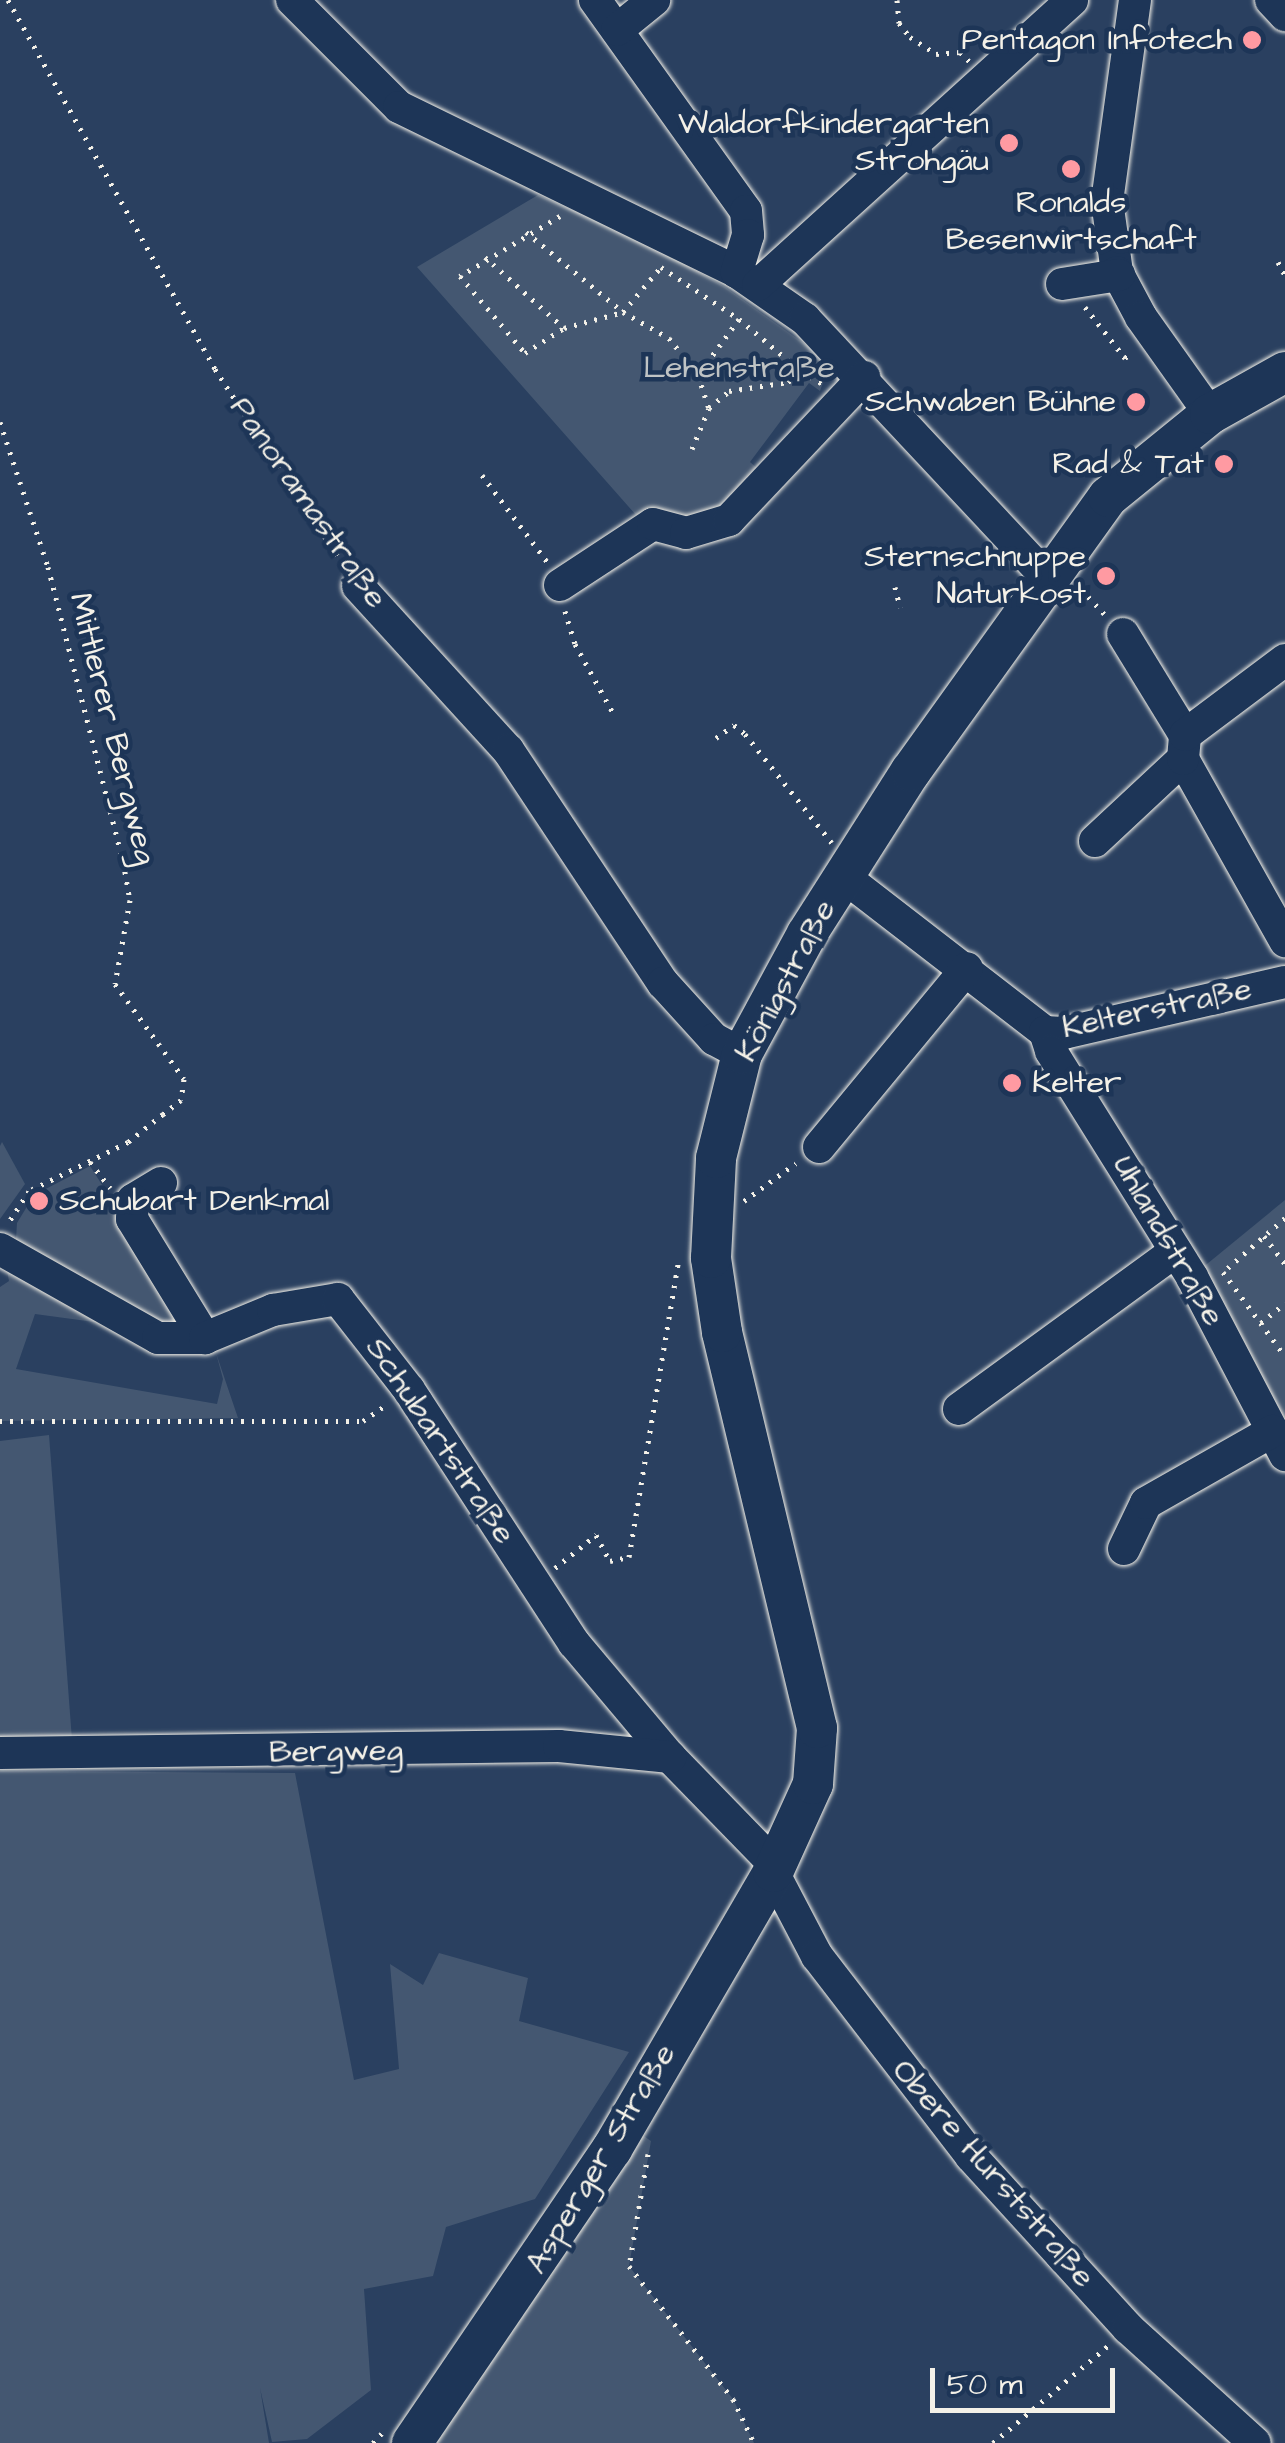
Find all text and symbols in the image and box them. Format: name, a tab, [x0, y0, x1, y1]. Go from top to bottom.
place label: Pentagon Infotech	[962, 21, 1232, 59]
marker: Pentagon Infotech	[1241, 29, 1263, 51]
place label: Waldorfkindergarten Strohgäu	[678, 106, 989, 181]
marker: Waldorfkindergarten Strohgäu	[998, 132, 1020, 154]
marker: Ronalds Besenwirtschaft	[1060, 158, 1082, 180]
place label: Ronalds Besenwirtschaft	[945, 185, 1197, 260]
park label: Lehenstraße	[643, 349, 835, 387]
place label: Schwaben Bühne	[865, 383, 1116, 421]
street label: Panoramastraße	[221, 390, 395, 616]
marker: Schwaben Bühne	[1125, 391, 1147, 413]
place label: Rad & Tat	[1052, 445, 1204, 483]
marker: Rad & Tat	[1213, 453, 1235, 475]
place label: Sternschnuppe Naturkost	[864, 539, 1086, 614]
marker: Sternschnuppe Naturkost	[1095, 565, 1117, 587]
street label: Mittlerer Bergweg	[60, 589, 164, 869]
street label: Königstraße	[727, 894, 845, 1068]
street label: Kelterstraße	[1059, 970, 1255, 1048]
place label: Kelter	[1032, 1064, 1122, 1102]
marker: Kelter	[1001, 1072, 1023, 1094]
street label: Uhlandstraße	[1104, 1149, 1232, 1333]
place label: Schubart Denkmal	[59, 1182, 330, 1220]
marker: Schubart Denkmal	[28, 1190, 50, 1212]
street label: Schubartstraße	[357, 1330, 523, 1552]
street label: Bergweg	[269, 1732, 403, 1772]
street label: Asperger Straße	[517, 2037, 685, 2281]
street label: Obere Hurststraße	[883, 2052, 1103, 2296]
scale bar	[935, 2348, 1120, 2410]
text: 50 m	[947, 2364, 1023, 2406]

